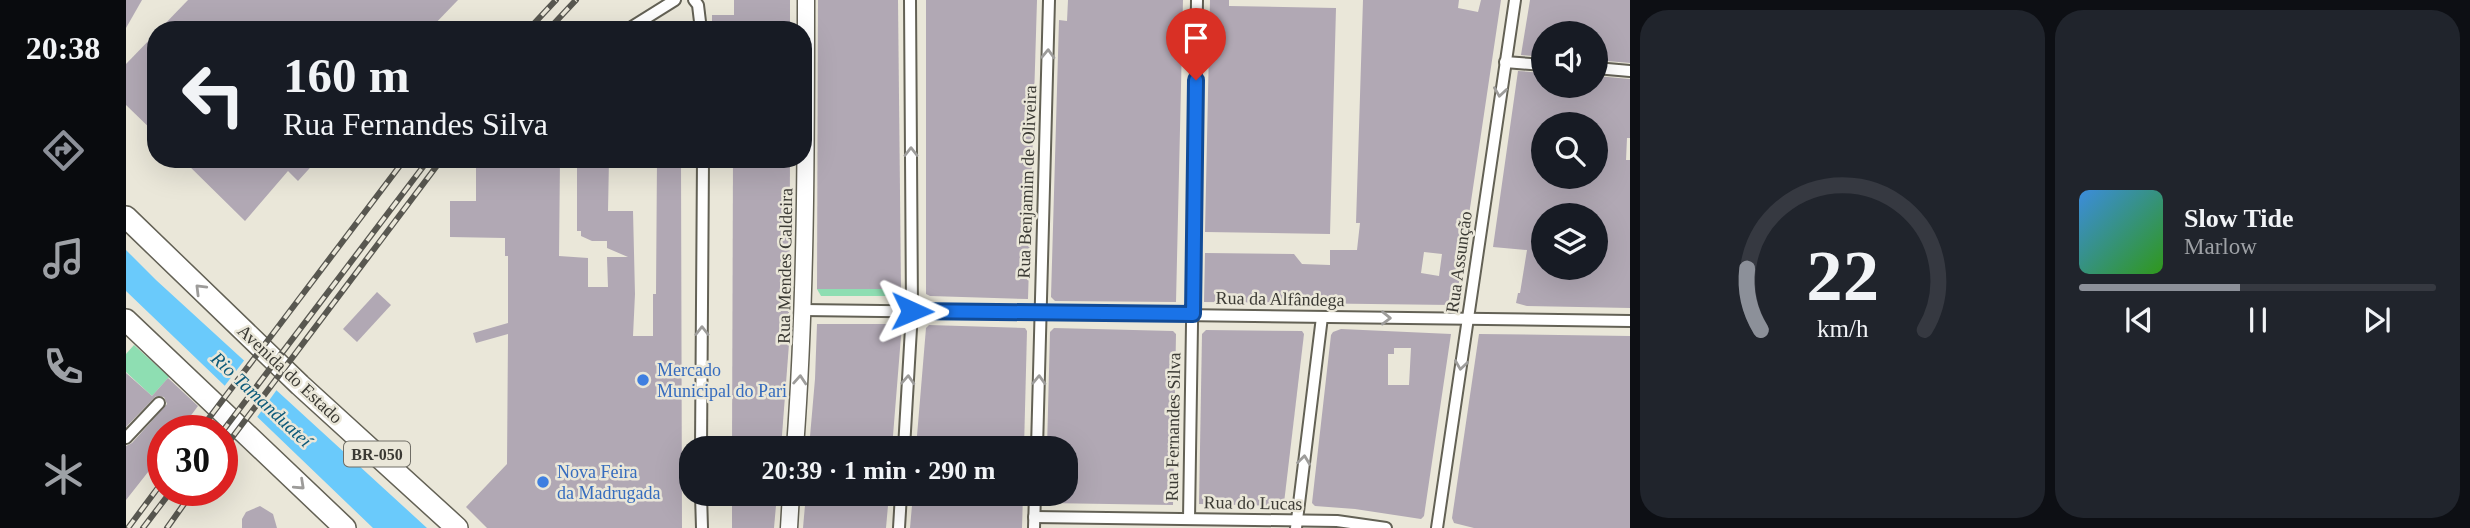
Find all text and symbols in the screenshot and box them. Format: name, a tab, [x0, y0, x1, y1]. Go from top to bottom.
pin	[1166, 8, 1226, 80]
icon: arrive	[1177, 19, 1215, 57]
map controls	[1531, 21, 1608, 280]
button: sound	[1531, 21, 1608, 98]
text: 20:38	[26, 30, 100, 66]
text: 160 m	[283, 48, 410, 103]
icon: left	[168, 49, 259, 140]
one-way arrow	[1040, 49, 1056, 59]
street label: Rua Benjamim de Oliveira	[1014, 85, 1040, 279]
one-way arrow	[1493, 86, 1508, 98]
text: Rua Fernandes Silva	[283, 106, 548, 142]
button: search	[1531, 112, 1608, 189]
icon: directions	[39, 126, 88, 175]
one-way arrow	[903, 147, 919, 157]
street label: Rua Mendes Caldeira	[774, 188, 796, 344]
button: layers	[1531, 203, 1608, 280]
text: Slow Tide	[2184, 204, 2294, 233]
street label: Rua Assunção	[1442, 210, 1476, 314]
icon: music	[39, 234, 88, 283]
text: Marlow	[2184, 234, 2257, 259]
text: 22	[1806, 235, 1879, 316]
position arrow	[875, 274, 949, 348]
one-way arrow	[195, 284, 208, 297]
street label: Rua da Alfândega	[1215, 288, 1345, 310]
icon: previous	[2120, 301, 2158, 339]
icon: pause	[2239, 301, 2277, 339]
icon: next	[2358, 301, 2396, 339]
one-way arrow	[1381, 310, 1391, 326]
text: km/h	[1817, 315, 1869, 342]
street label: Avenida do Estado	[234, 320, 346, 428]
one-way arrow	[694, 325, 710, 336]
icon: phone	[39, 342, 88, 391]
water label: Rio Tamanduateí	[206, 347, 317, 452]
street label: Rua Fernandes Silva	[1162, 352, 1184, 502]
one-way arrow	[1454, 359, 1469, 371]
place label: Mercado Municipal do Pari	[657, 360, 787, 401]
marker: Mercado Municipal do Pari	[635, 372, 651, 388]
one-way arrow	[792, 374, 807, 385]
one-way arrow	[900, 374, 915, 385]
one-way arrow	[1031, 374, 1046, 385]
speed limit sign: 30	[147, 415, 238, 506]
road number: BR-050	[344, 442, 410, 467]
icon: climate	[39, 450, 88, 499]
one-way arrow	[1297, 454, 1312, 466]
text: 20:39 · 1 min · 290 m	[762, 456, 996, 485]
place label: Nova Feira da Madrugada	[557, 462, 660, 503]
marker: Nova Feira da Madrugada	[535, 474, 551, 490]
one-way arrow	[292, 477, 305, 490]
street label: Rua do Lucas	[1203, 492, 1303, 514]

